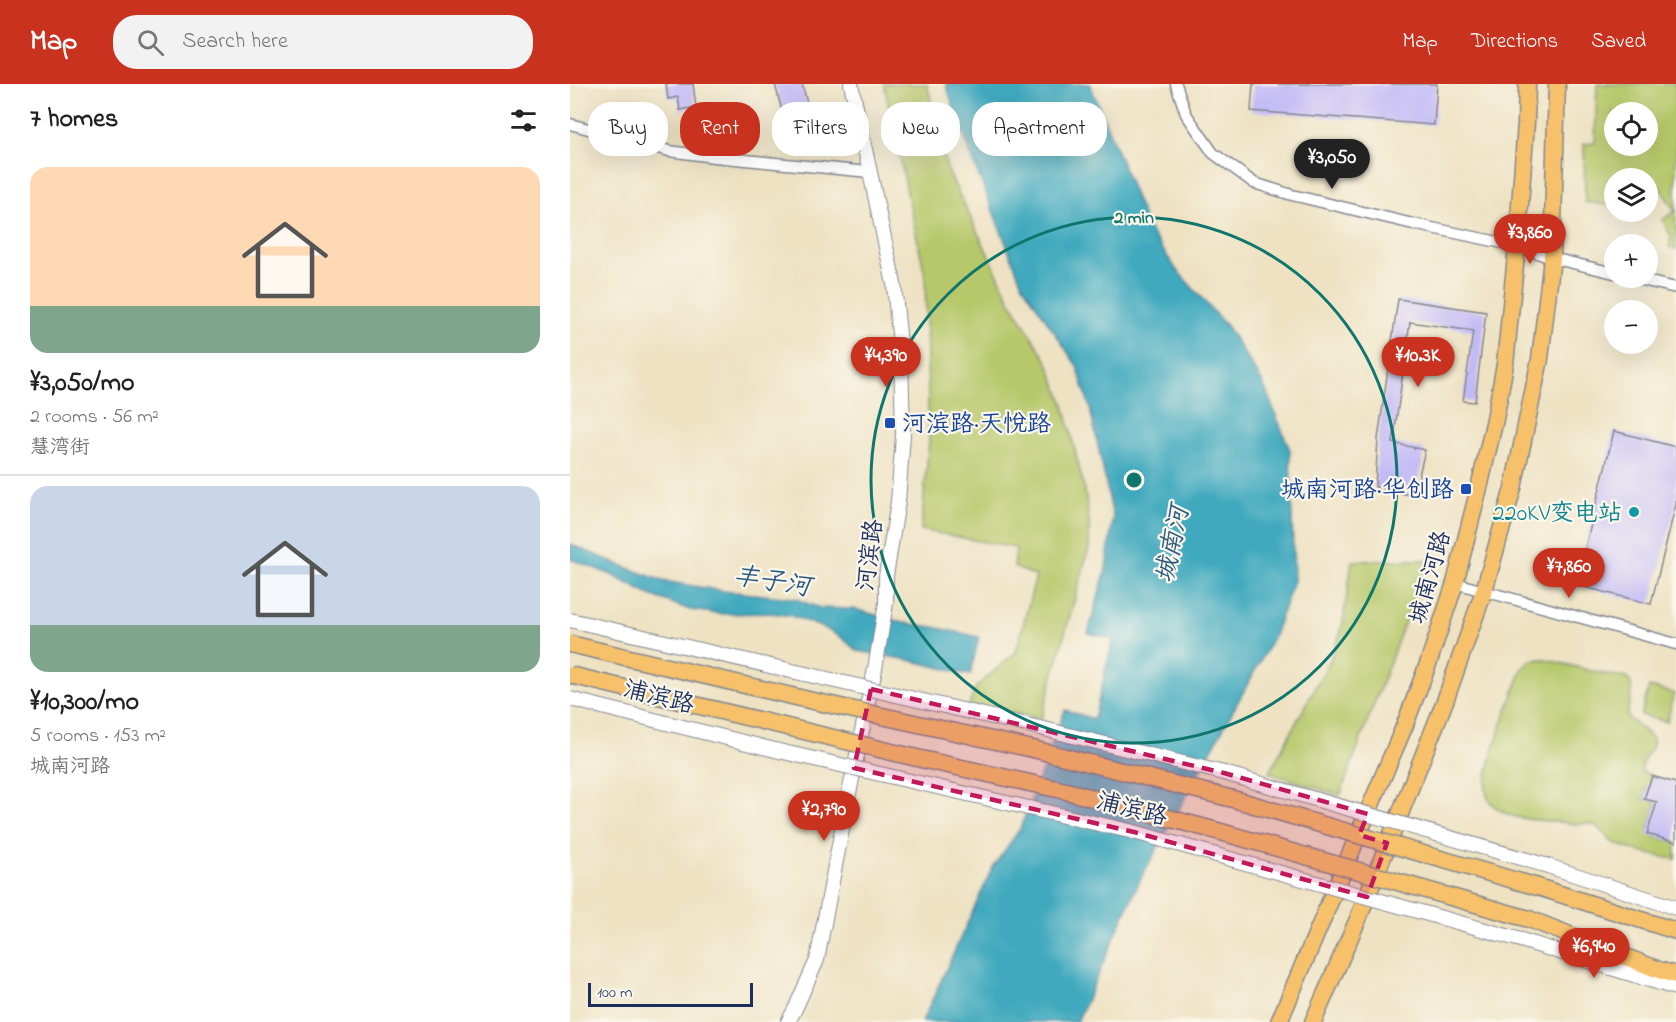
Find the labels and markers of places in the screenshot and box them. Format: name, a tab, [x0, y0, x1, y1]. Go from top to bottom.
pin: ¥3,050	[1283, 139, 1381, 190]
pin: ¥3,860	[1481, 214, 1579, 265]
pin: ¥4,390	[837, 337, 935, 388]
pin: ¥10.3K	[1369, 337, 1467, 388]
place label: 河滨路·天悦路	[902, 408, 1051, 443]
marker: 河滨路·天悦路	[883, 416, 897, 430]
centre of rings	[1124, 470, 1144, 490]
place label: 城南河路·华创路	[1281, 474, 1454, 509]
marker: 城南河路·华创路	[1459, 482, 1473, 496]
place label: 220KV变电站	[1493, 497, 1622, 532]
marker: 220KV变电站	[1627, 505, 1641, 519]
pin: ¥7,860	[1520, 548, 1618, 599]
pin: ¥2,790	[775, 791, 873, 842]
pin: ¥6,940	[1545, 928, 1643, 979]

